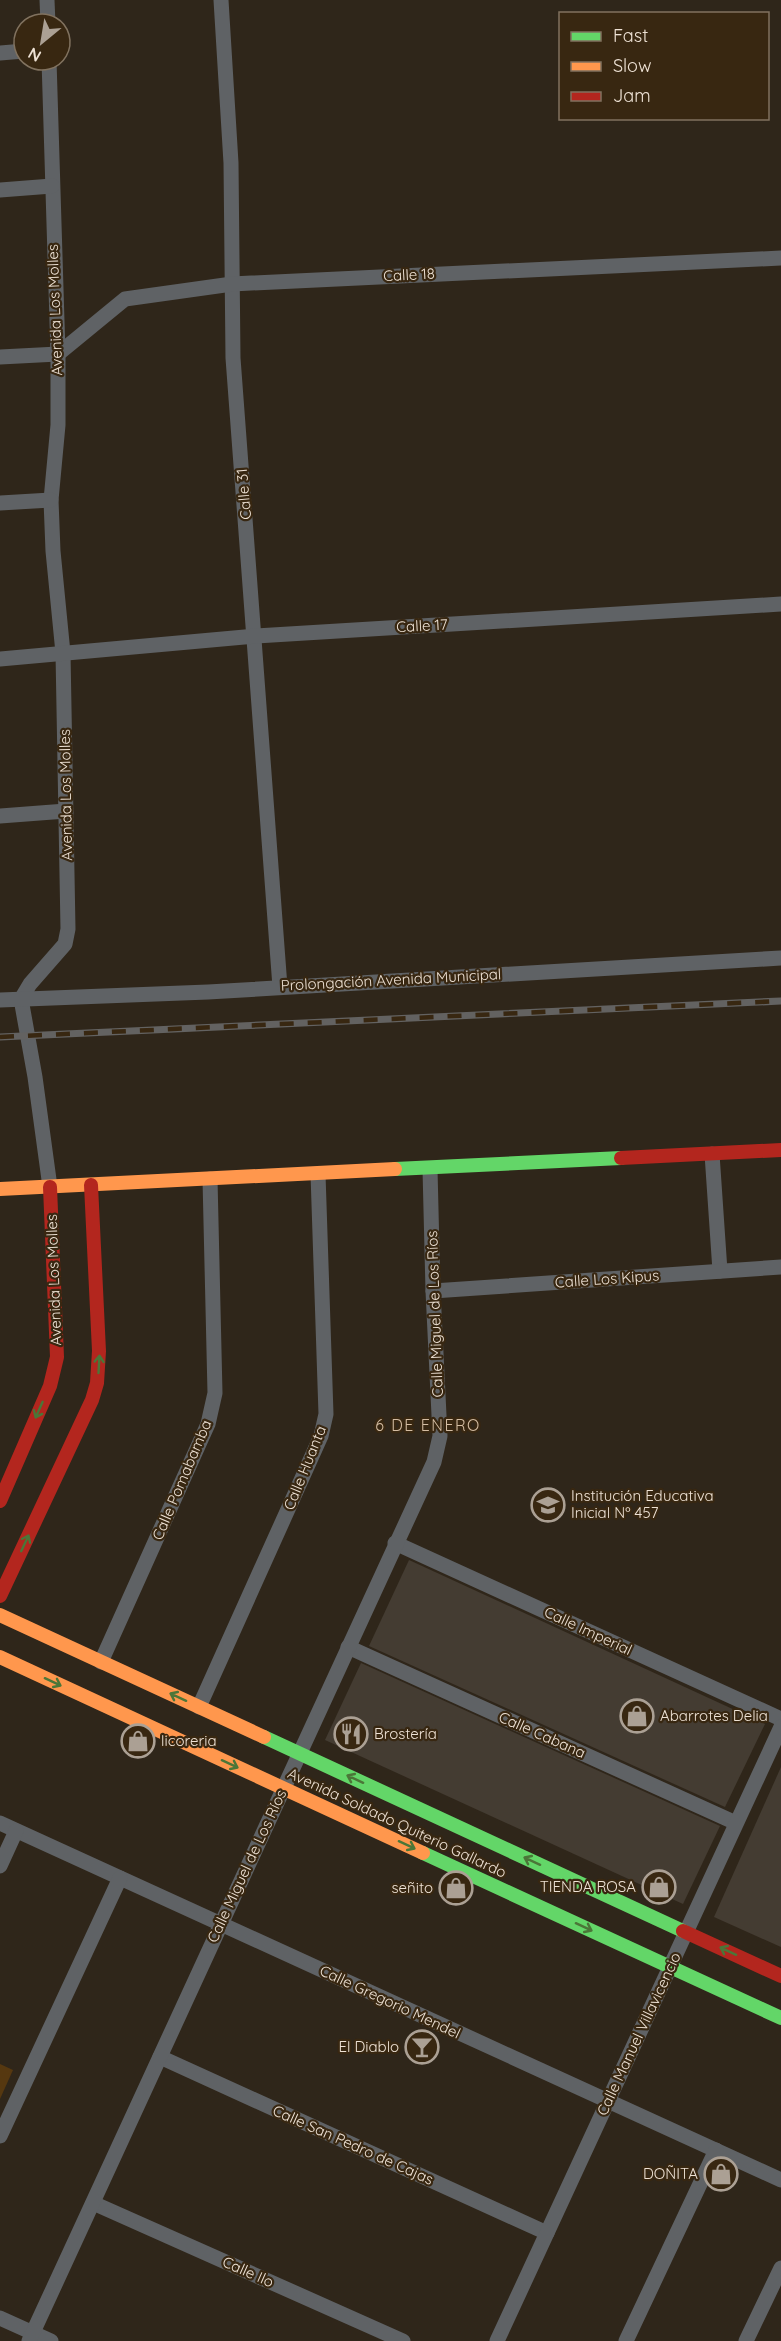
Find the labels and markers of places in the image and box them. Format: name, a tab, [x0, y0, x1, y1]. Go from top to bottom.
place label: Institución Educativa Inicial Nº 457	[571, 1486, 714, 1522]
school or university icon: Institución Educativa Inicial Nº 457	[530, 1487, 566, 1523]
shop icon: Abarrotes Delia	[619, 1698, 655, 1734]
place label: Abarrotes Delia	[660, 1706, 768, 1725]
restaurant icon: Brostería	[333, 1716, 369, 1752]
shop icon: licoreria	[120, 1723, 156, 1759]
place label: Brostería	[374, 1724, 437, 1743]
place label: licoreria	[161, 1731, 217, 1750]
shop icon: TIENDA ROSA	[641, 1869, 677, 1905]
shop icon: señito	[438, 1870, 474, 1906]
place label: TIENDA ROSA	[540, 1877, 636, 1896]
place label: señito	[392, 1878, 433, 1897]
bar icon: El Diablo	[404, 2029, 440, 2065]
place label: El Diablo	[338, 2037, 399, 2056]
shop icon: DOÑITA	[703, 2156, 739, 2192]
place label: DOÑITA	[643, 2164, 698, 2183]

